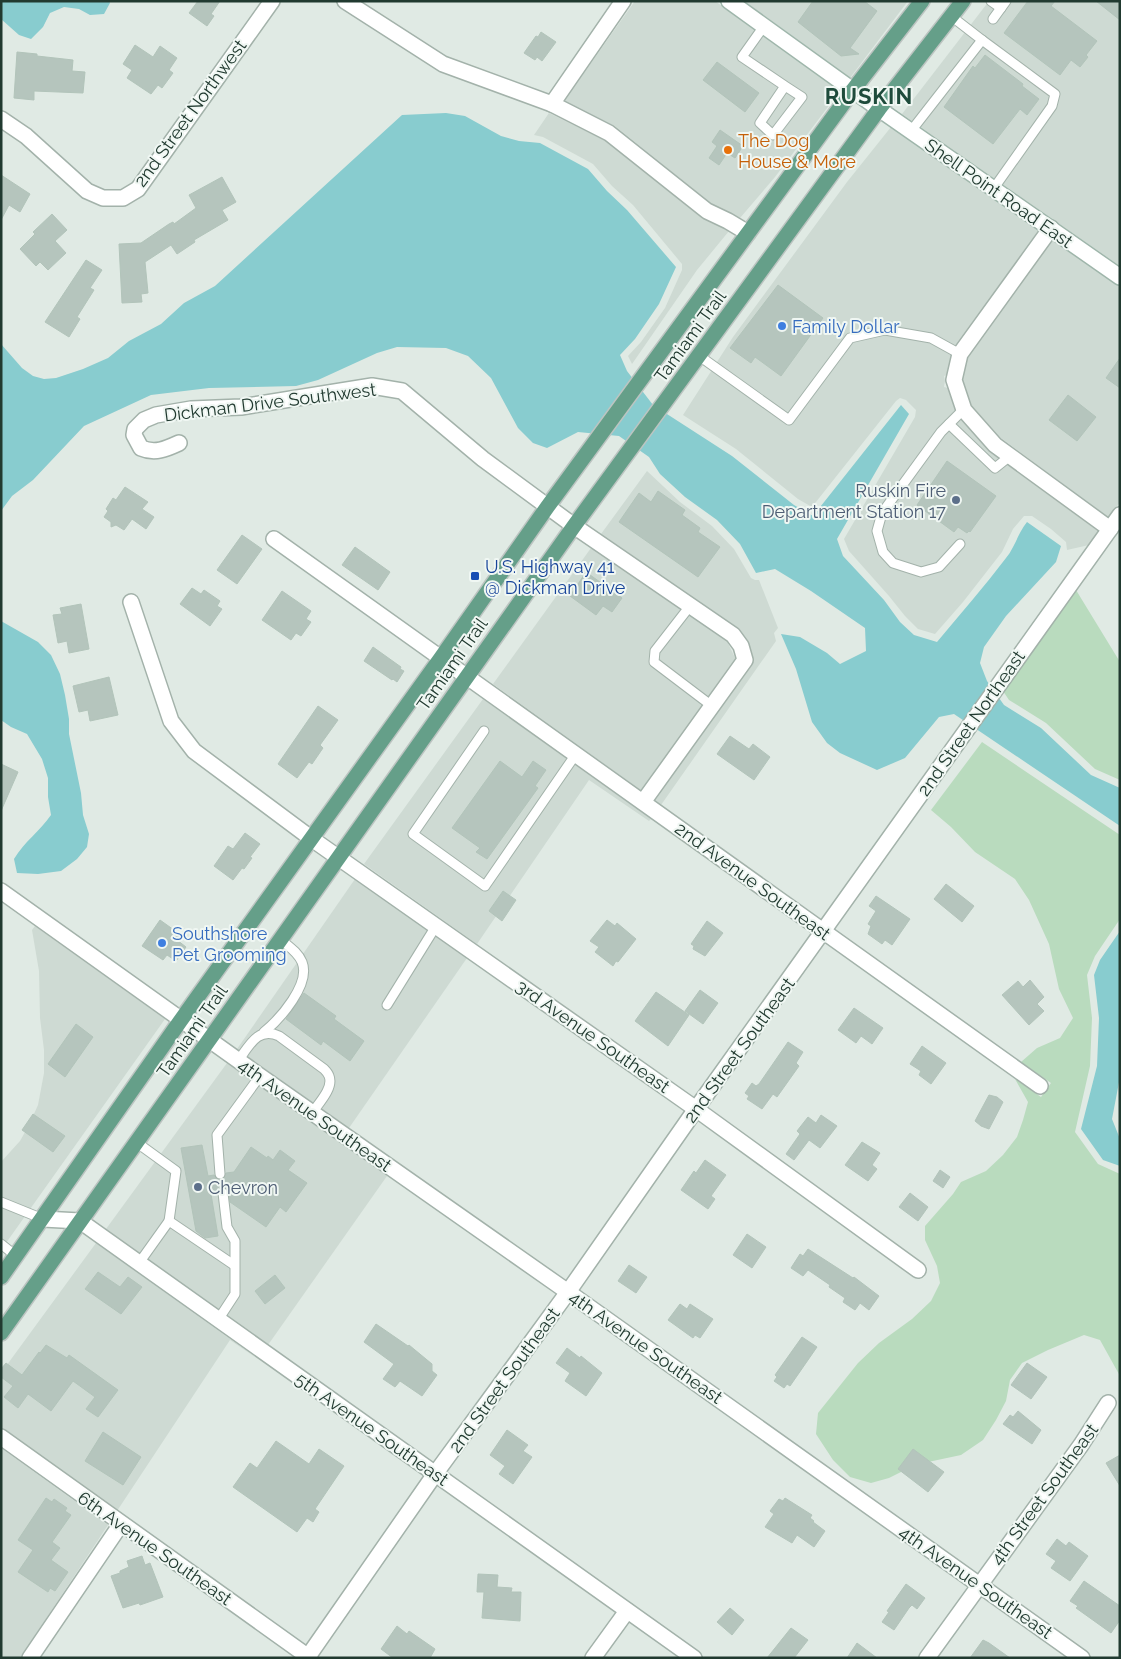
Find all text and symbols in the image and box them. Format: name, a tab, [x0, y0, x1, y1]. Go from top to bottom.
street label: 2nd Street Northwest	[130, 35, 250, 191]
district label: RUSKIN	[825, 83, 913, 109]
place label: The Dog House & More	[738, 130, 856, 172]
street label: Shell Point Road East	[921, 134, 1077, 252]
marker: The Dog House & More	[722, 144, 734, 156]
street label: Tamiami Trail	[650, 286, 730, 386]
place label: Family Dollar	[792, 316, 900, 337]
marker: Family Dollar	[776, 320, 788, 332]
street label: Dickman Drive Southwest	[163, 379, 377, 425]
place label: Ruskin Fire Department Station 17	[762, 480, 946, 522]
marker: Ruskin Fire Department Station 17	[950, 494, 962, 506]
place label: U.S. Highway 41 @ Dickman Drive	[485, 556, 626, 598]
marker: U.S. Highway 41 @ Dickman Drive	[469, 570, 481, 582]
street label: Tamiami Trail	[412, 614, 492, 714]
street label: 2nd Street Northeast	[913, 646, 1029, 800]
street label: 2nd Avenue Southeast	[671, 818, 835, 944]
place label: Southshore Pet Grooming	[172, 923, 287, 965]
marker: Southshore Pet Grooming	[156, 937, 168, 949]
street label: 2nd Street Southeast	[679, 973, 799, 1127]
street label: 3rd Avenue Southeast	[512, 975, 674, 1097]
street label: Tamiami Trail	[152, 981, 232, 1081]
street label: 4th Avenue Southeast	[234, 1054, 396, 1176]
place label: Chevron	[208, 1177, 278, 1198]
marker: Chevron	[192, 1181, 204, 1193]
street label: 4th Avenue Southeast	[565, 1286, 727, 1408]
street label: 2nd Street Southeast	[444, 1303, 564, 1457]
street label: 5th Avenue Southeast	[291, 1368, 453, 1490]
street label: 4th Street Southeast	[986, 1419, 1102, 1569]
street label: 6th Avenue Southeast	[74, 1487, 236, 1609]
street label: 4th Avenue Southeast	[895, 1521, 1057, 1643]

